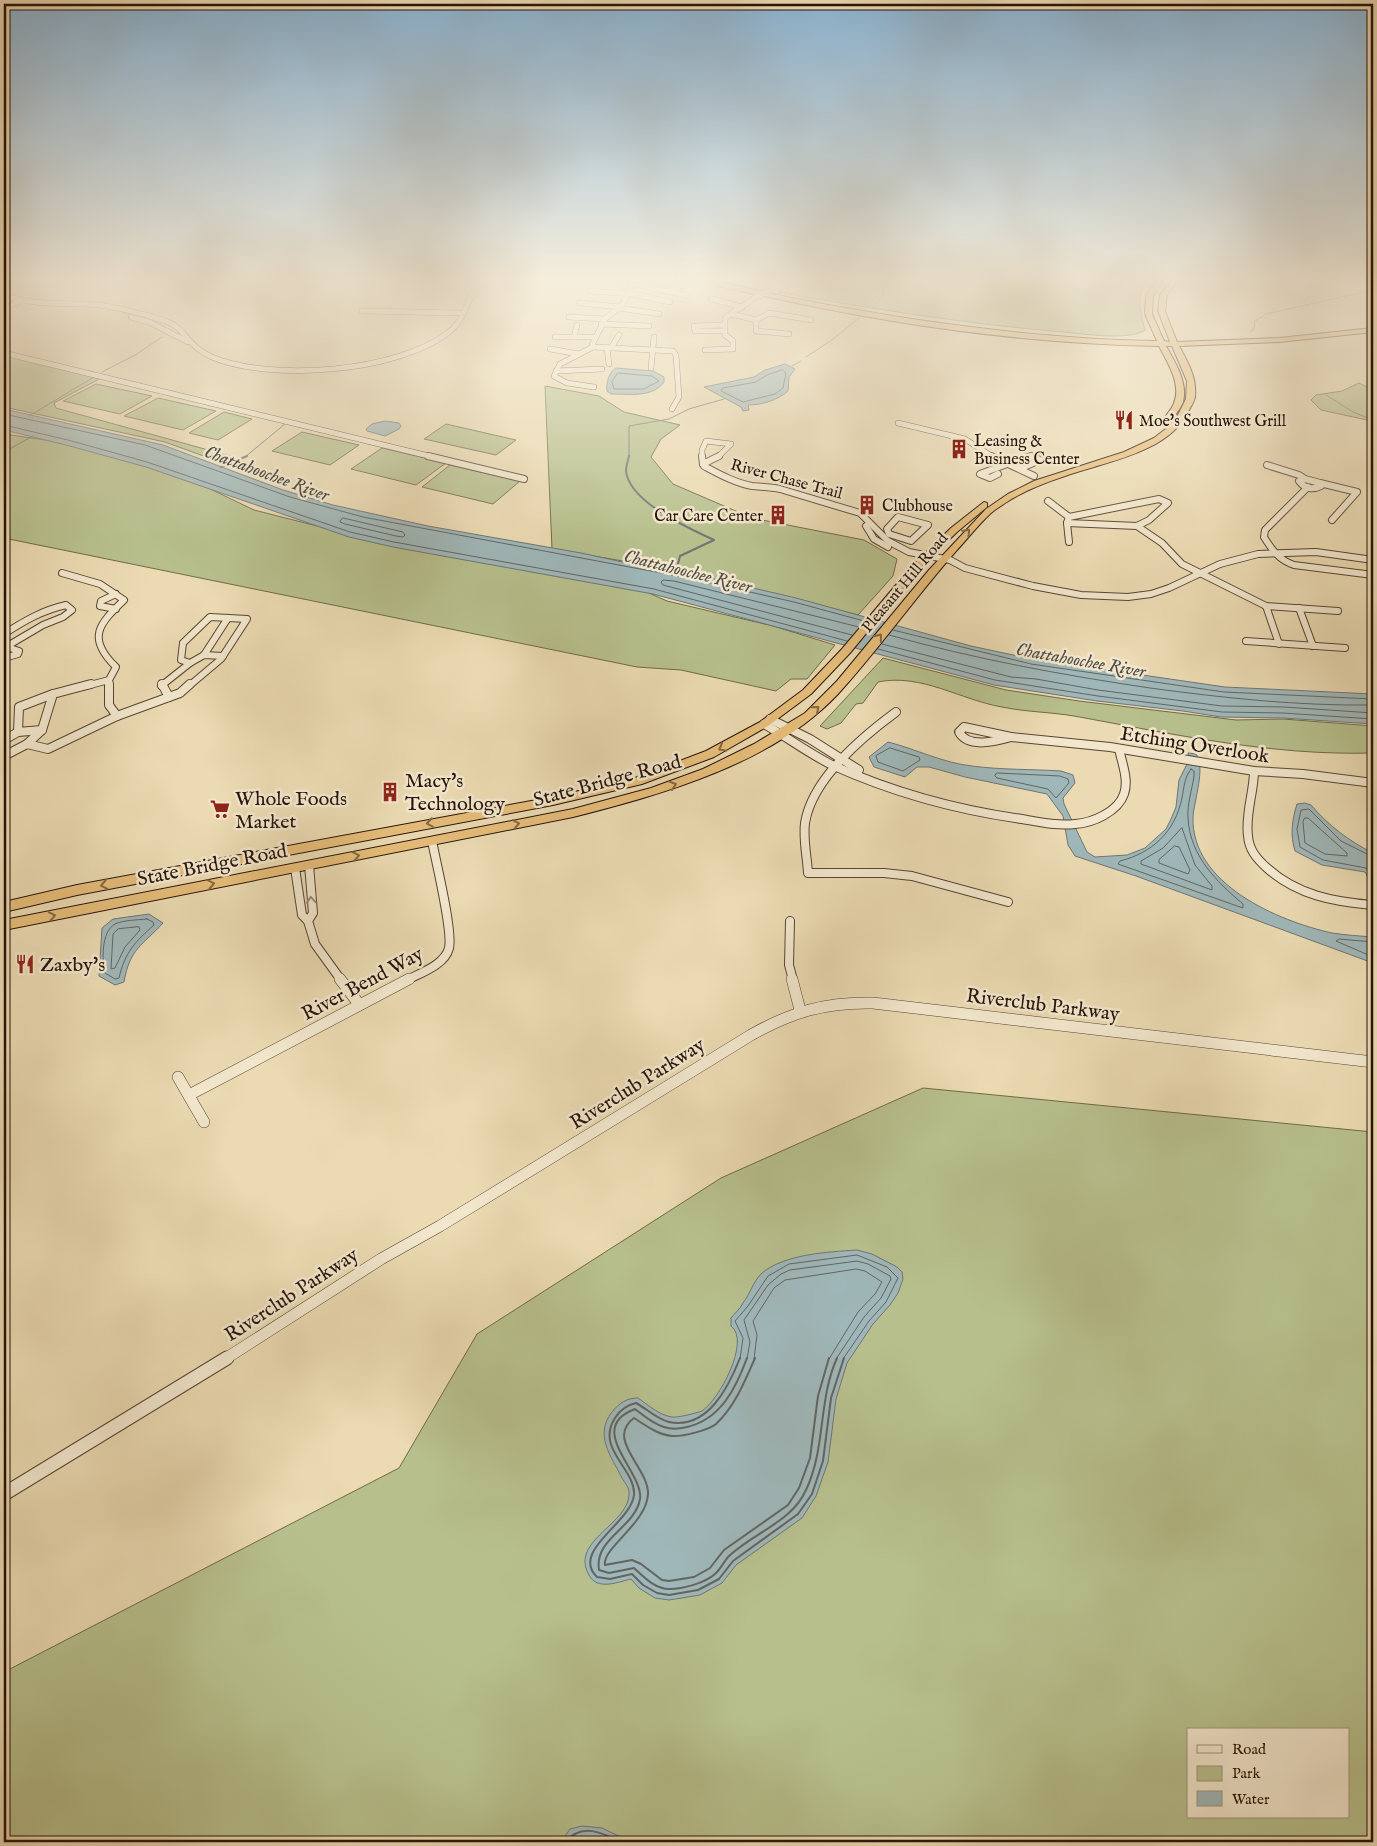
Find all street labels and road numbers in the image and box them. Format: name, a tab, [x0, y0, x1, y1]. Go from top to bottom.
street label: River Chase Trail	[728, 455, 845, 505]
street label: Pleasant Hill Road	[858, 529, 953, 637]
street label: Etching Overlook	[1118, 721, 1271, 770]
street label: State Bridge Road	[531, 750, 684, 813]
street label: State Bridge Road	[135, 839, 290, 892]
street label: River Bend Way	[298, 942, 428, 1027]
street label: Riverclub Parkway	[965, 984, 1121, 1027]
street label: Riverclub Parkway	[566, 1033, 710, 1136]
street label: Riverclub Parkway	[220, 1243, 363, 1348]

